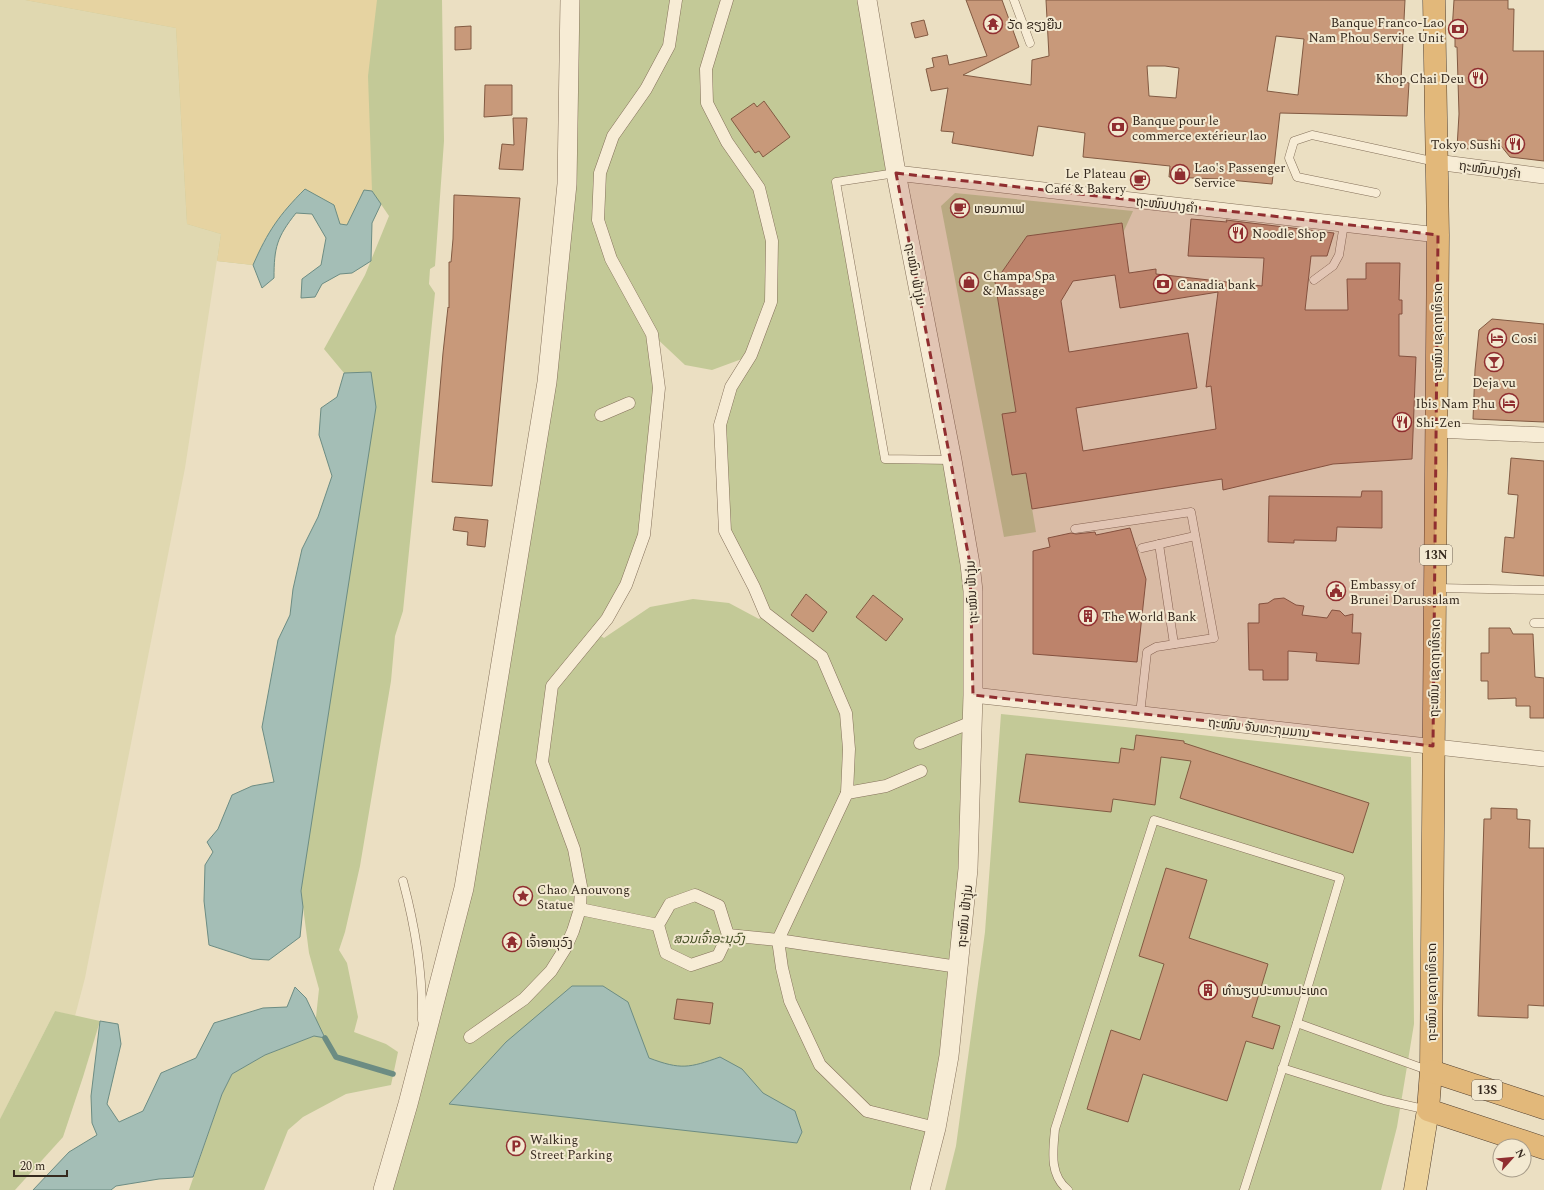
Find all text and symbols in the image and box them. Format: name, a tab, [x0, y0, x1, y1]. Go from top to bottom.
temple icon: ວັດ ຂຽງຍືນ	[982, 13, 1004, 35]
place label: Banque Franco-Lao Nam Phou Service Unit	[1308, 13, 1444, 48]
place label: ວັດ ຂຽງຍືນ	[1007, 15, 1062, 35]
bank icon: Banque Franco-Lao Nam Phou Service Unit	[1447, 18, 1469, 40]
restaurant icon: Khop Chai Deu	[1467, 67, 1489, 89]
place label: Khop Chai Deu	[1375, 69, 1464, 89]
place label: Banque pour le commerce extérieur lao	[1132, 111, 1267, 146]
bank icon: Banque pour le commerce extérieur lao	[1107, 116, 1129, 138]
restaurant icon: Tokyo Sushi	[1504, 133, 1526, 155]
place label: Tokyo Sushi	[1431, 135, 1501, 155]
street label: ຖະໜົນປາງຄໍາ	[1457, 156, 1522, 184]
place label: Lao's Passenger Service	[1194, 158, 1285, 193]
shop icon: Lao's Passenger Service	[1169, 163, 1191, 185]
place label: Le Plateau Café & Bakery	[1045, 164, 1127, 199]
cafe icon: Le Plateau Café & Bakery	[1129, 169, 1151, 191]
street label: ຖະໜົນປາງຄໍາ	[1135, 191, 1199, 219]
cafe icon: ຫອມກາເຟ	[949, 197, 971, 219]
place label: ຫອມກາເຟ	[974, 199, 1025, 219]
restaurant icon: Noodle Shop	[1227, 222, 1249, 244]
place label: Noodle Shop	[1252, 224, 1326, 244]
street label: ຖະໝົນ ຟ້າງຸ່ມ	[899, 241, 931, 307]
place label: Champa Spa & Massage	[983, 266, 1056, 301]
shop icon: Champa Spa & Massage	[958, 271, 980, 293]
bank icon: Canadia bank	[1152, 273, 1174, 295]
place label: Canadia bank	[1177, 275, 1256, 295]
street label: ຖະໜົນ ເຊດຖາທິຣາດ	[1428, 283, 1448, 381]
hotel icon: Cosi	[1486, 327, 1508, 349]
place label: Cosi	[1511, 329, 1537, 349]
bar icon: Deja vu	[1483, 351, 1505, 373]
place label: Deja vu	[1472, 373, 1516, 393]
hotel icon: Ibis Nam Phu	[1498, 392, 1520, 414]
place label: Ibis Nam Phu	[1416, 394, 1495, 414]
restaurant icon: Shi-Zen	[1391, 411, 1413, 433]
place label: Shi-Zen	[1416, 413, 1462, 433]
road number: 13N	[1420, 545, 1452, 565]
street label: ຖະໝົນ ຟ້າງຸ່ມ	[960, 560, 984, 624]
place label: Embassy of Brunei Darussalam	[1350, 575, 1460, 610]
public building icon: Embassy of Brunei Darussalam	[1325, 580, 1347, 602]
building icon: The World Bank	[1077, 605, 1099, 627]
place label: The World Bank	[1102, 607, 1197, 627]
street label: ຖະໜົນ ເຊດຖາທິຣາດ	[1424, 618, 1446, 718]
street label: ຖະໜົນ ຈັນທະກຸມມານ	[1207, 713, 1311, 743]
place label: Chao Anouvong Statue	[537, 880, 630, 915]
street label: ຖະໝົນ ຟ້າງຸ່ມ	[952, 883, 978, 949]
place icon: Chao Anouvong Statue	[512, 885, 534, 907]
park label: ສວນເຈົ້າອະນຸວົງ	[673, 929, 746, 949]
temple icon: ເຈົ້າອານຸວົງ	[501, 931, 523, 953]
place label: ເຈົ້າອານຸວົງ	[526, 933, 573, 953]
street label: ຖະໜົນ ເຊດຖາທິຣາດ	[1422, 943, 1442, 1041]
building icon: ທຳນຽບປະທານປະເທດ	[1197, 979, 1219, 1001]
place label: ທຳນຽບປະທານປະເທດ	[1222, 981, 1328, 1001]
road number: 13S	[1472, 1080, 1502, 1100]
place label: Walking Street Parking	[530, 1130, 613, 1165]
parking icon: Walking Street Parking	[505, 1135, 527, 1157]
north arrow	[1492, 1138, 1532, 1178]
text: N	[1511, 1146, 1530, 1162]
scale bar	[14, 1152, 67, 1178]
text: 20 m	[20, 1157, 45, 1176]

